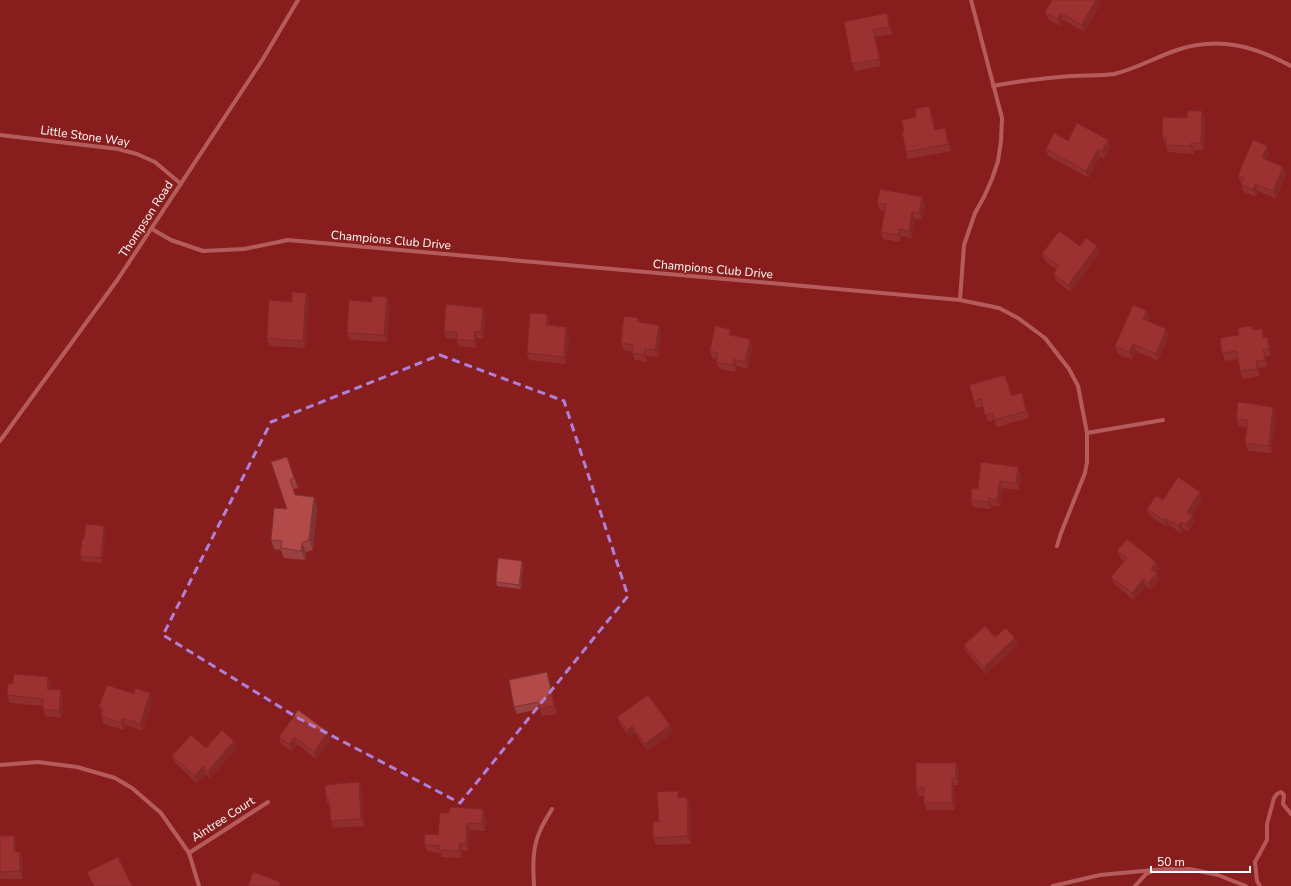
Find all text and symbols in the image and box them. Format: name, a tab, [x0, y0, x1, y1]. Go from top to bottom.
street label: Little Stone Way	[39, 122, 131, 150]
street label: Thompson Road	[115, 178, 177, 260]
street label: Champions Club Drive	[330, 227, 452, 253]
street label: Champions Club Drive	[652, 256, 774, 282]
street label: Aintree Court	[188, 792, 258, 845]
scale bar	[1151, 848, 1250, 874]
text: 50 m	[1157, 854, 1185, 870]

